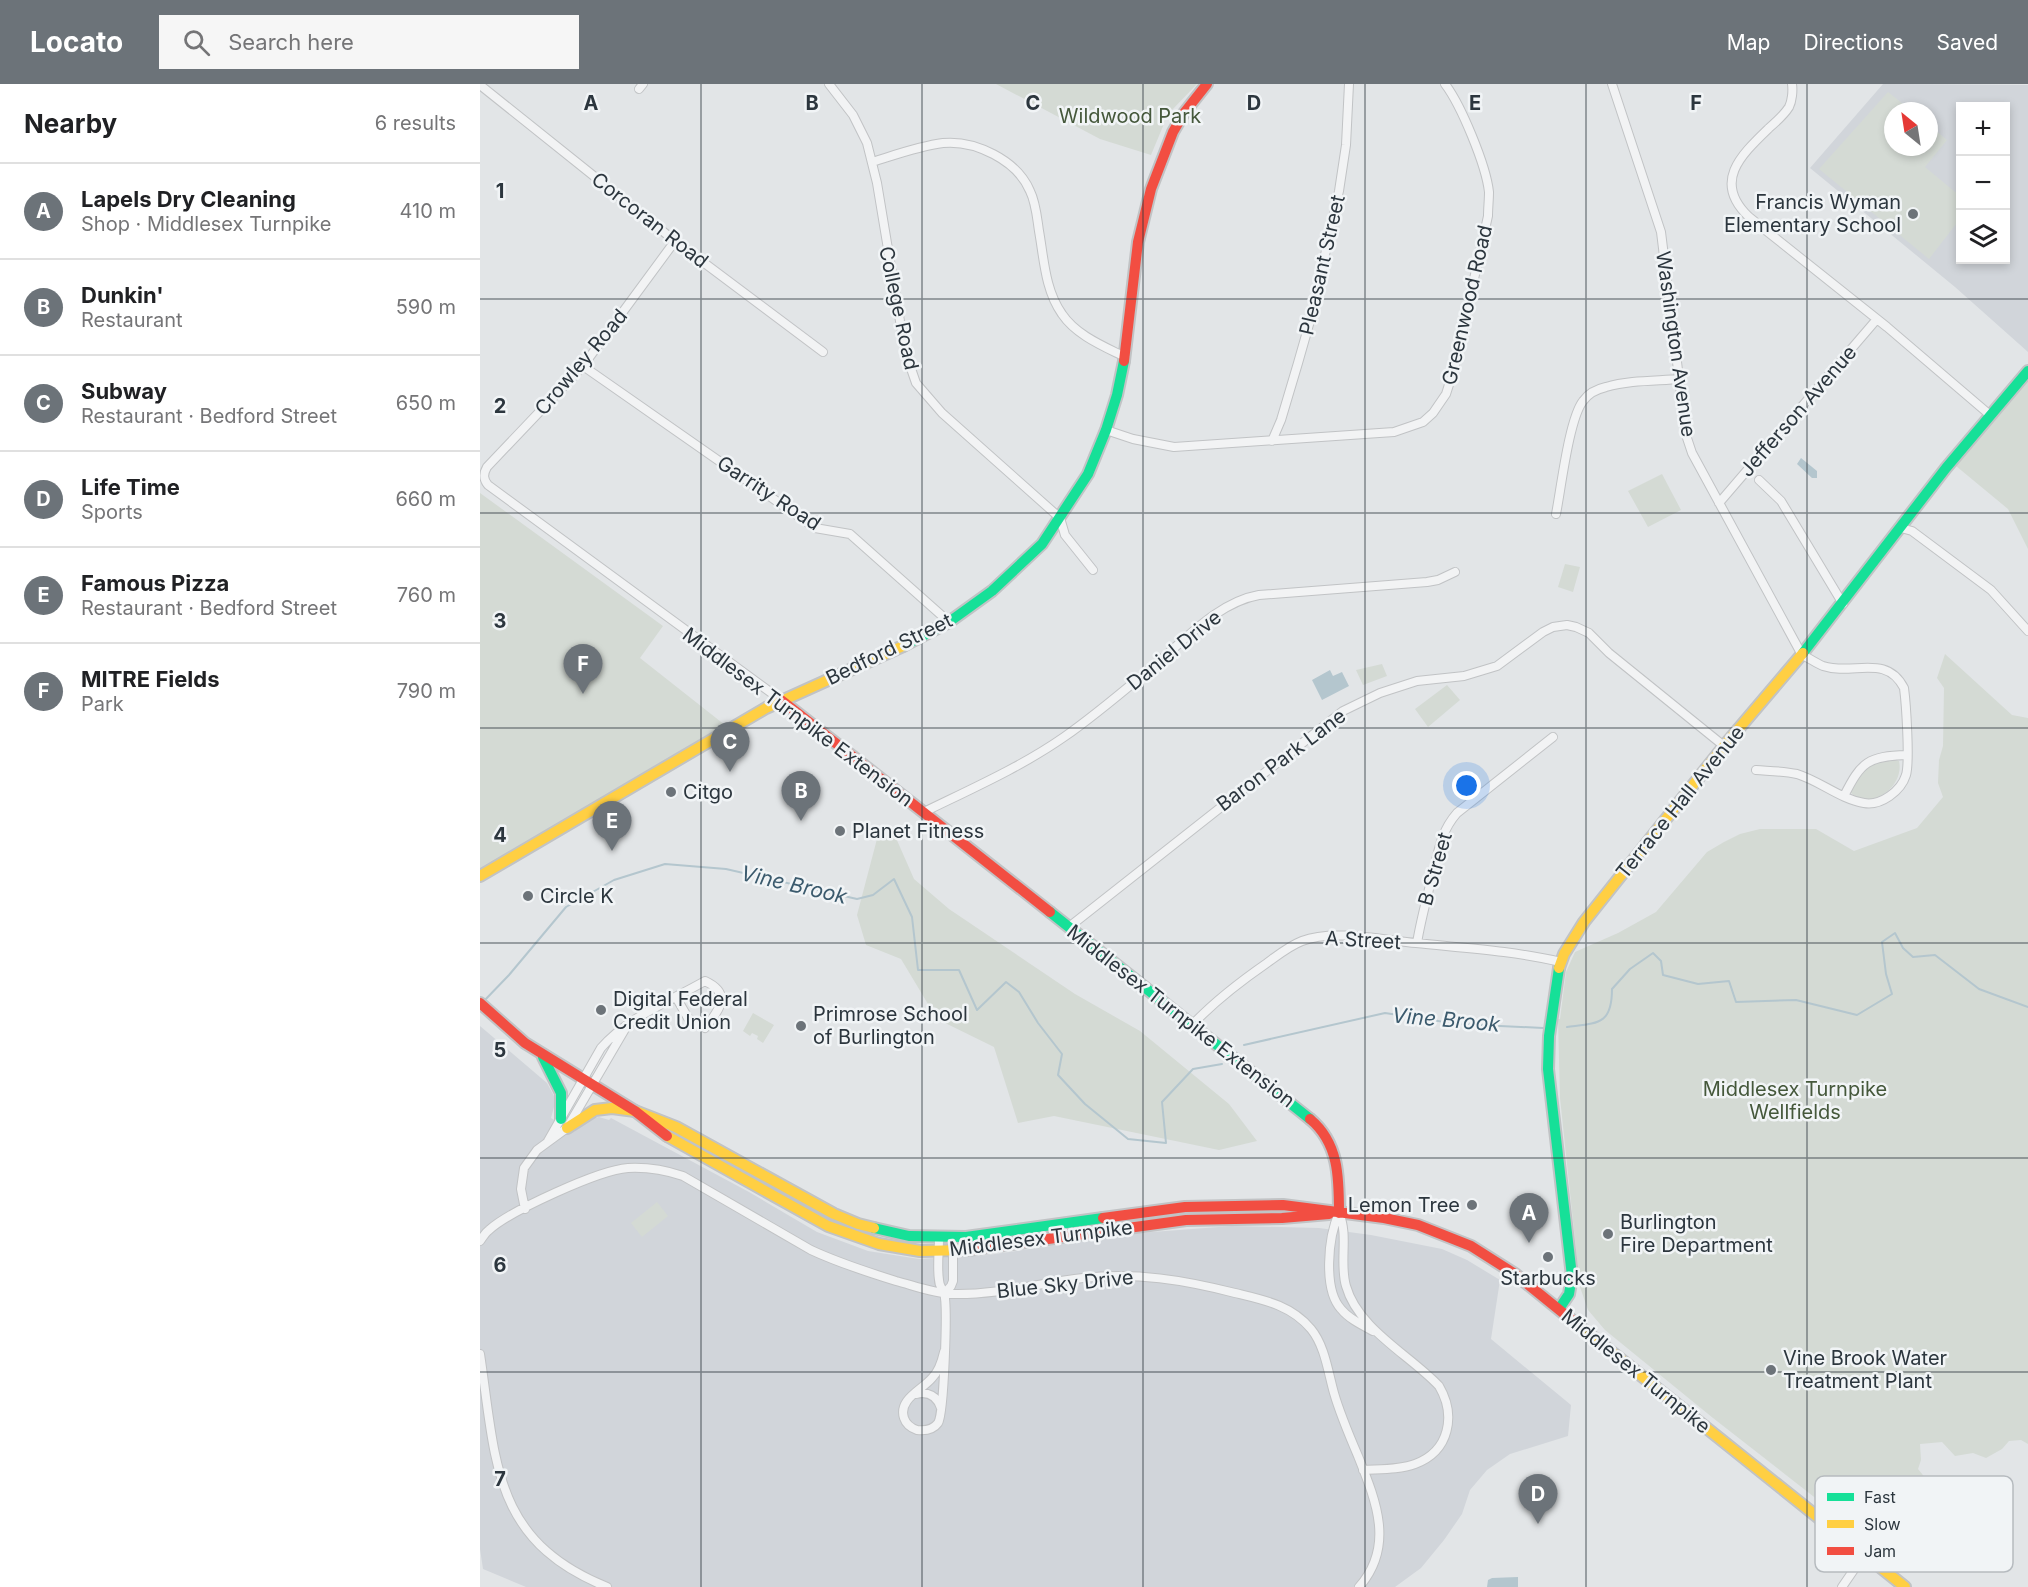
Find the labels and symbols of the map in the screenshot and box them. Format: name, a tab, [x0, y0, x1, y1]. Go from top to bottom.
text: A	[584, 91, 599, 115]
text: B	[805, 91, 819, 115]
text: C	[1026, 91, 1040, 115]
text: D	[1247, 91, 1261, 115]
text: E	[1469, 91, 1481, 115]
text: F	[1690, 91, 1702, 115]
north arrow	[1884, 102, 1938, 156]
park label: Wildwood Park	[1059, 104, 1201, 128]
street label: Corcoran Road	[587, 167, 713, 273]
text: 1	[496, 179, 504, 203]
place label: Francis Wyman Elementary School	[1724, 190, 1901, 237]
street label: Pleasant Street	[1294, 192, 1350, 337]
marker: Francis Wyman Elementary School	[1906, 207, 1920, 221]
street label: Greenwood Road	[1437, 223, 1497, 387]
street label: College Road	[874, 244, 924, 372]
street label: Washington Avenue	[1651, 250, 1701, 438]
street label: Crowley Road	[530, 304, 632, 420]
street label: Jefferson Avenue	[1735, 341, 1861, 481]
text: 2	[494, 394, 506, 418]
street label: Garrity Road	[713, 451, 825, 535]
street label: Daniel Drive	[1122, 605, 1226, 695]
street label: Bedford Street	[822, 608, 956, 690]
text: 3	[494, 609, 506, 633]
street label: Middlesex Turnpike Extension	[678, 622, 918, 812]
pin: F	[564, 644, 602, 694]
street label: Baron Park Lane	[1212, 704, 1350, 816]
street label: Terrace Hall Avenue	[1611, 721, 1749, 883]
pin: C	[710, 722, 750, 772]
your location	[1452, 771, 1481, 800]
pin: B	[782, 772, 820, 821]
place label: Citgo	[683, 780, 733, 804]
marker: Citgo	[664, 785, 678, 799]
pin: E	[592, 802, 632, 851]
place label: Planet Fitness	[852, 819, 984, 843]
text: 4	[493, 823, 507, 847]
marker: Planet Fitness	[833, 824, 847, 838]
street label: B Street	[1413, 829, 1457, 908]
water label: Vine Brook	[739, 860, 850, 909]
place label: Circle K	[540, 884, 614, 908]
marker: Circle K	[521, 889, 535, 903]
street label: Middlesex Turnpike Extension	[1062, 920, 1300, 1112]
street label: A Street	[1324, 926, 1402, 954]
place label: Digital Federal Credit Union	[613, 987, 748, 1034]
place label: Primrose School of Burlington	[813, 1002, 968, 1049]
water label: Vine Brook	[1391, 1002, 1501, 1037]
marker: Digital Federal Credit Union	[594, 1003, 608, 1017]
marker: Primrose School of Burlington	[794, 1019, 808, 1033]
text: 5	[494, 1038, 506, 1062]
park label: Middlesex Turnpike Wellfields	[1703, 1077, 1887, 1124]
place label: Lemon Tree	[1348, 1193, 1460, 1217]
pin: A	[1510, 1194, 1548, 1243]
marker: Lemon Tree	[1465, 1198, 1479, 1212]
place label: Burlington Fire Department	[1620, 1210, 1773, 1257]
street label: Middlesex Turnpike	[948, 1215, 1134, 1261]
marker: Burlington Fire Department	[1601, 1227, 1615, 1241]
marker: Starbucks	[1541, 1250, 1555, 1264]
text: 6	[494, 1253, 507, 1277]
street label: Blue Sky Drive	[995, 1265, 1135, 1303]
place label: Starbucks	[1500, 1266, 1596, 1290]
street label: Middlesex Turnpike	[1557, 1304, 1715, 1438]
place label: Vine Brook Water Treatment Plant	[1783, 1346, 1948, 1393]
marker: Vine Brook Water Treatment Plant	[1764, 1363, 1778, 1377]
text: 7	[494, 1467, 506, 1491]
pin: D	[1518, 1474, 1558, 1524]
legend	[1815, 1476, 2013, 1572]
text: Fast	[1864, 1487, 1896, 1507]
text: Slow	[1864, 1514, 1901, 1534]
text: Jam	[1864, 1541, 1896, 1561]

